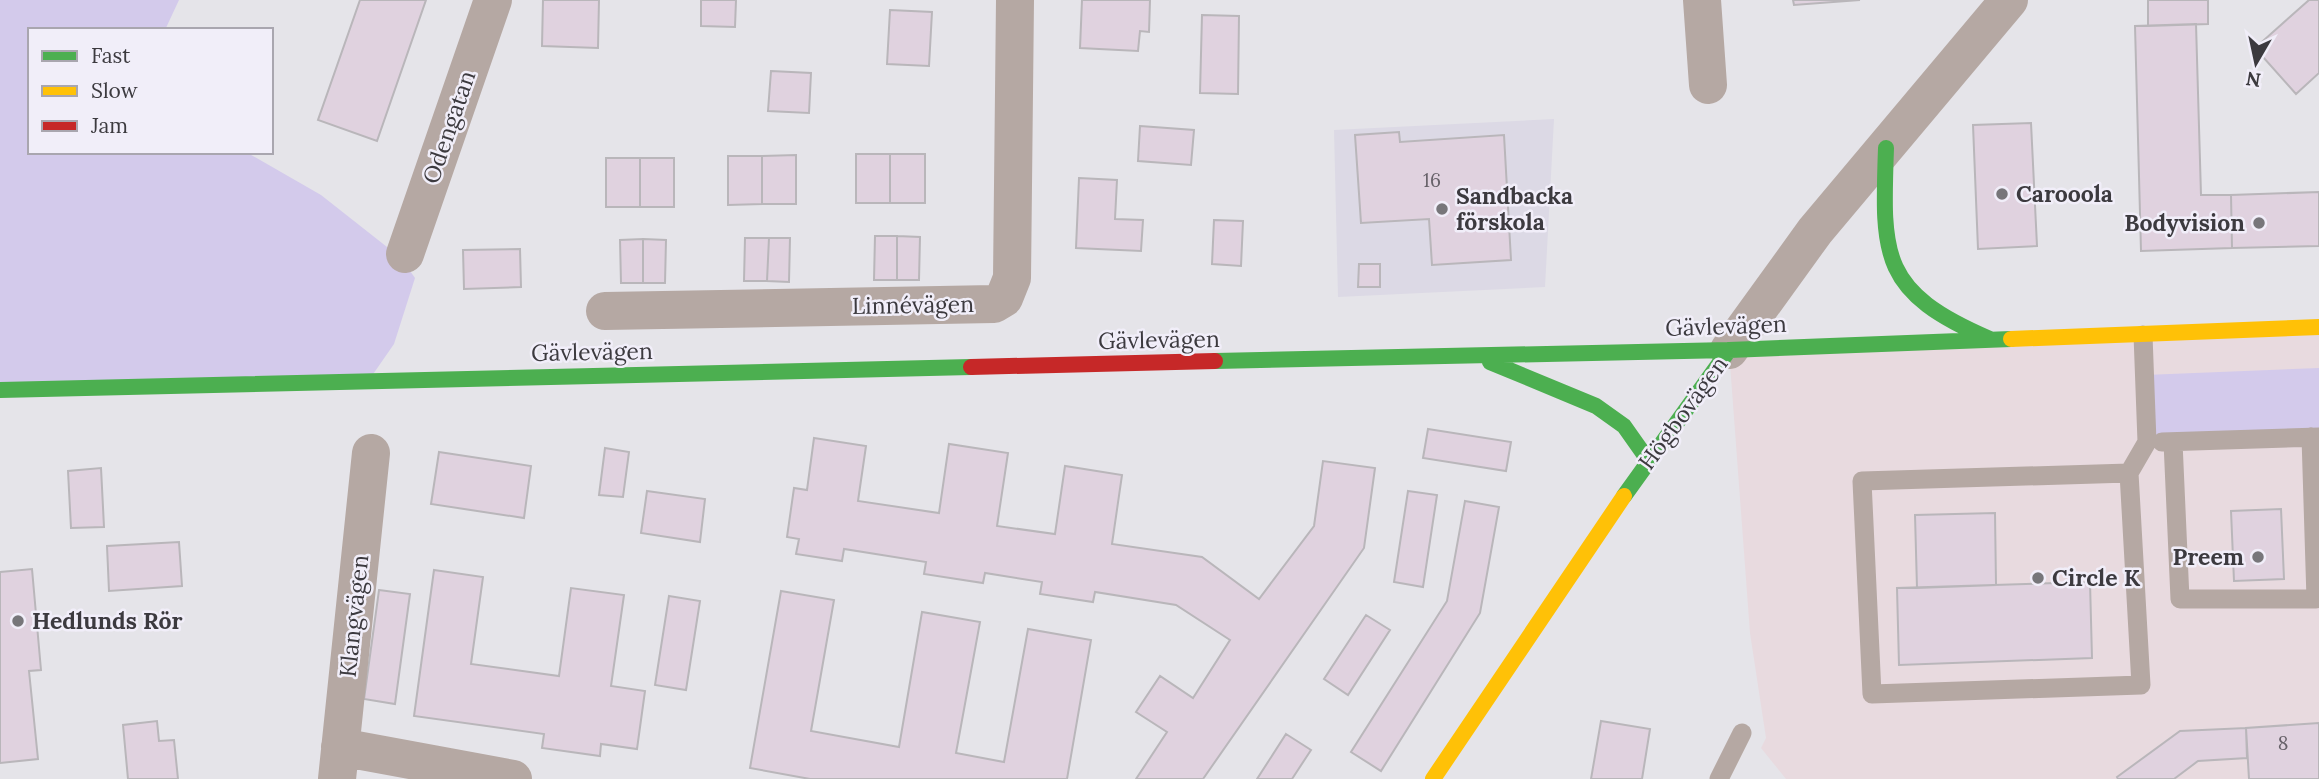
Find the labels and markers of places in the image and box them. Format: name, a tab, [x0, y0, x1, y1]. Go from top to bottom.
place label: Carooola	[2016, 179, 2113, 208]
place label: Sandbacka förskola	[1456, 181, 1573, 236]
marker: Carooola	[1994, 186, 2010, 202]
marker: Sandbacka förskola	[1434, 201, 1450, 217]
place label: Bodyvision	[2124, 208, 2245, 237]
marker: Bodyvision	[2251, 215, 2267, 231]
place label: Preem	[2173, 542, 2244, 571]
marker: Preem	[2250, 549, 2266, 565]
place label: Circle K	[2052, 563, 2141, 592]
marker: Circle K	[2030, 570, 2046, 586]
place label: Hedlunds Rör	[32, 606, 183, 635]
marker: Hedlunds Rör	[10, 613, 26, 629]

